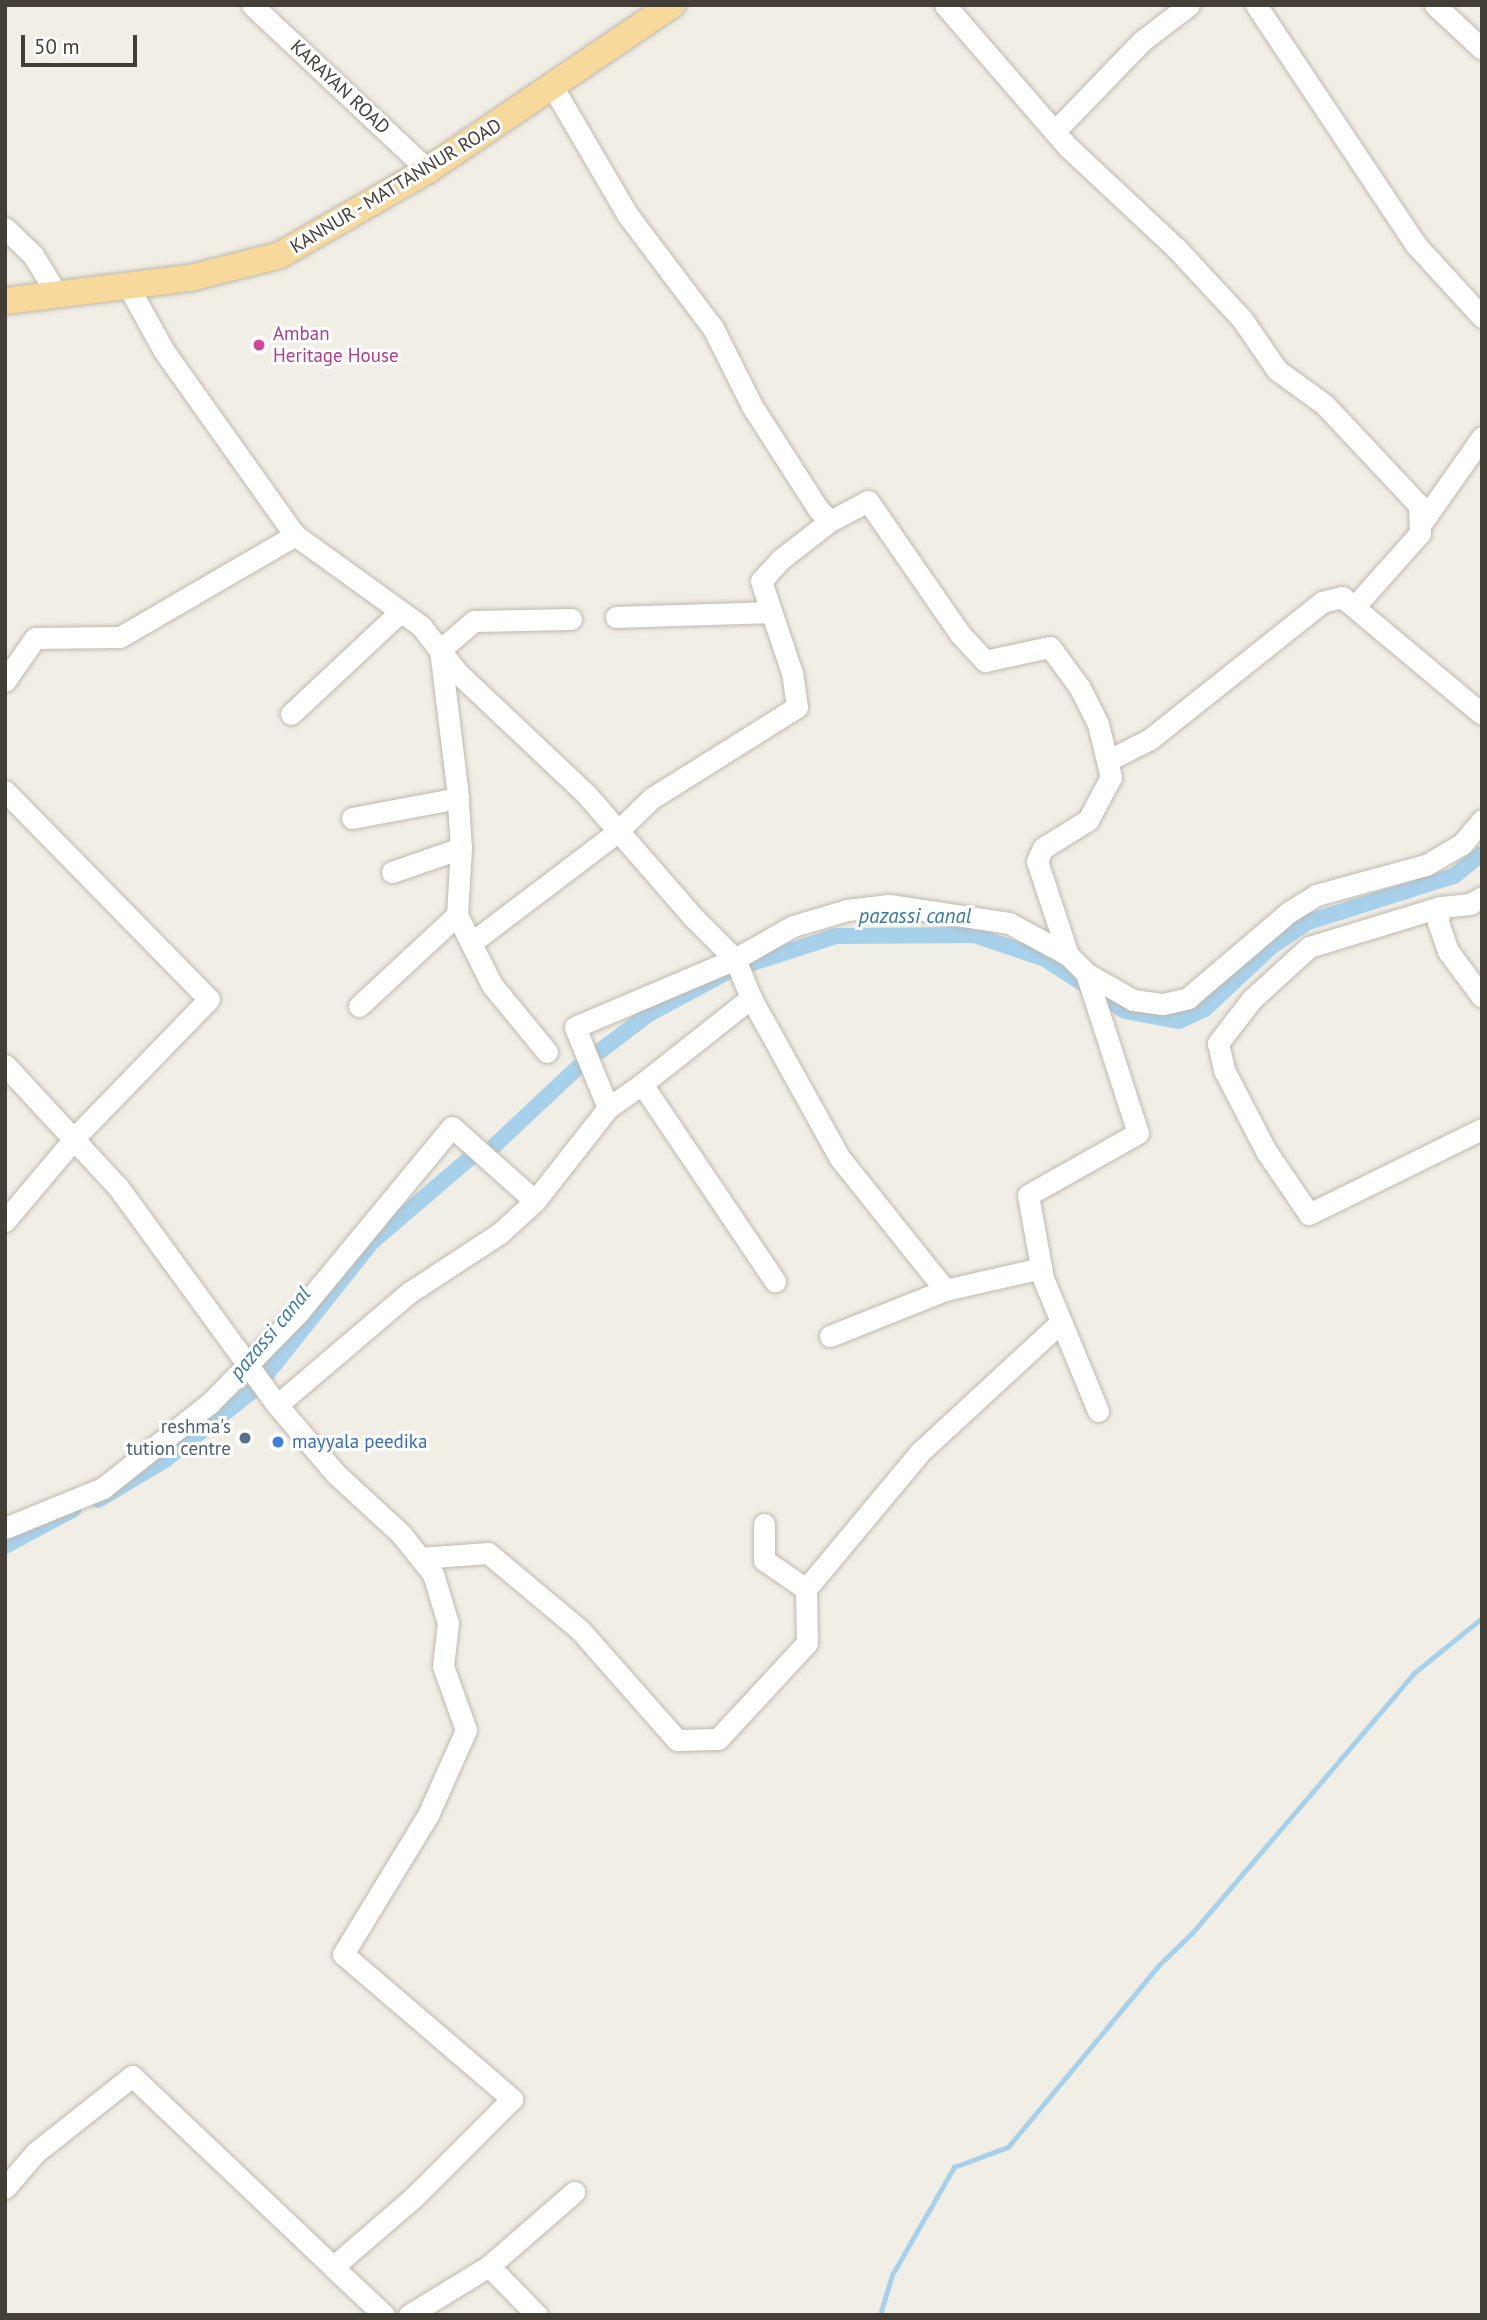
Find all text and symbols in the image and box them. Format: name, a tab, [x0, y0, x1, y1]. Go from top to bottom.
scale bar	[24, 21, 140, 65]
text: 50 m	[34, 33, 80, 60]
street label: KARAYAN ROAD	[286, 35, 394, 139]
street label: KANNUR - MATTANNUR ROAD	[285, 113, 507, 259]
place label: Amban Heritage House	[273, 323, 399, 367]
marker: Amban Heritage House	[251, 337, 267, 353]
water label: pazassi canal	[859, 903, 971, 929]
water label: pazassi canal	[224, 1282, 316, 1384]
place label: reshma's tution centre	[126, 1416, 231, 1460]
marker: reshma's tution centre	[237, 1430, 253, 1446]
place label: mayyala peedika	[292, 1431, 427, 1453]
marker: mayyala peedika	[270, 1434, 286, 1450]

